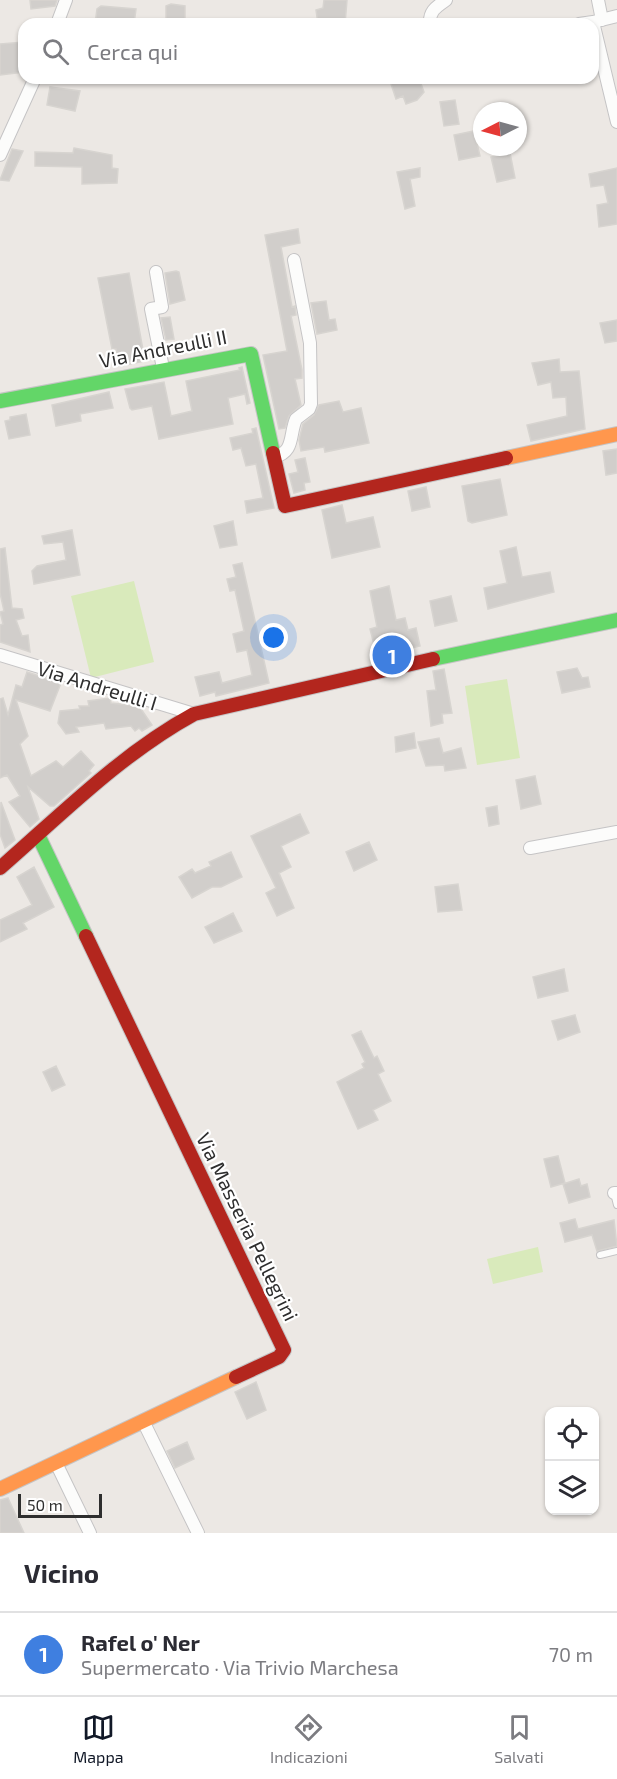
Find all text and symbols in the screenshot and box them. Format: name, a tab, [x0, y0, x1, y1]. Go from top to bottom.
search box	[18, 18, 599, 84]
icon: search	[39, 35, 72, 68]
text: Cerca qui	[87, 38, 178, 64]
north arrow	[473, 102, 527, 156]
street label: Via Andreulli II	[97, 324, 229, 372]
your location	[259, 623, 288, 652]
pin: 1	[372, 632, 412, 678]
street label: Via Andreulli I	[34, 655, 160, 715]
street label: Via Masseria Pellegrini	[192, 1129, 304, 1325]
map controls	[545, 1407, 599, 1515]
button: locate	[545, 1407, 599, 1461]
button: layers	[545, 1461, 599, 1515]
scale bar	[18, 1491, 102, 1518]
text: 50 m	[27, 1495, 63, 1514]
text: Vicino	[24, 1557, 99, 1588]
text: Rafel o' Ner	[81, 1629, 200, 1655]
text: 1	[39, 1642, 48, 1666]
text: 70 m	[549, 1642, 593, 1666]
text: Supermercato · Via Trivio Marchesa	[81, 1655, 399, 1679]
tab: Mappa	[73, 1711, 123, 1766]
tab: Indicazioni	[270, 1711, 348, 1766]
tab: Salvati	[494, 1711, 544, 1766]

